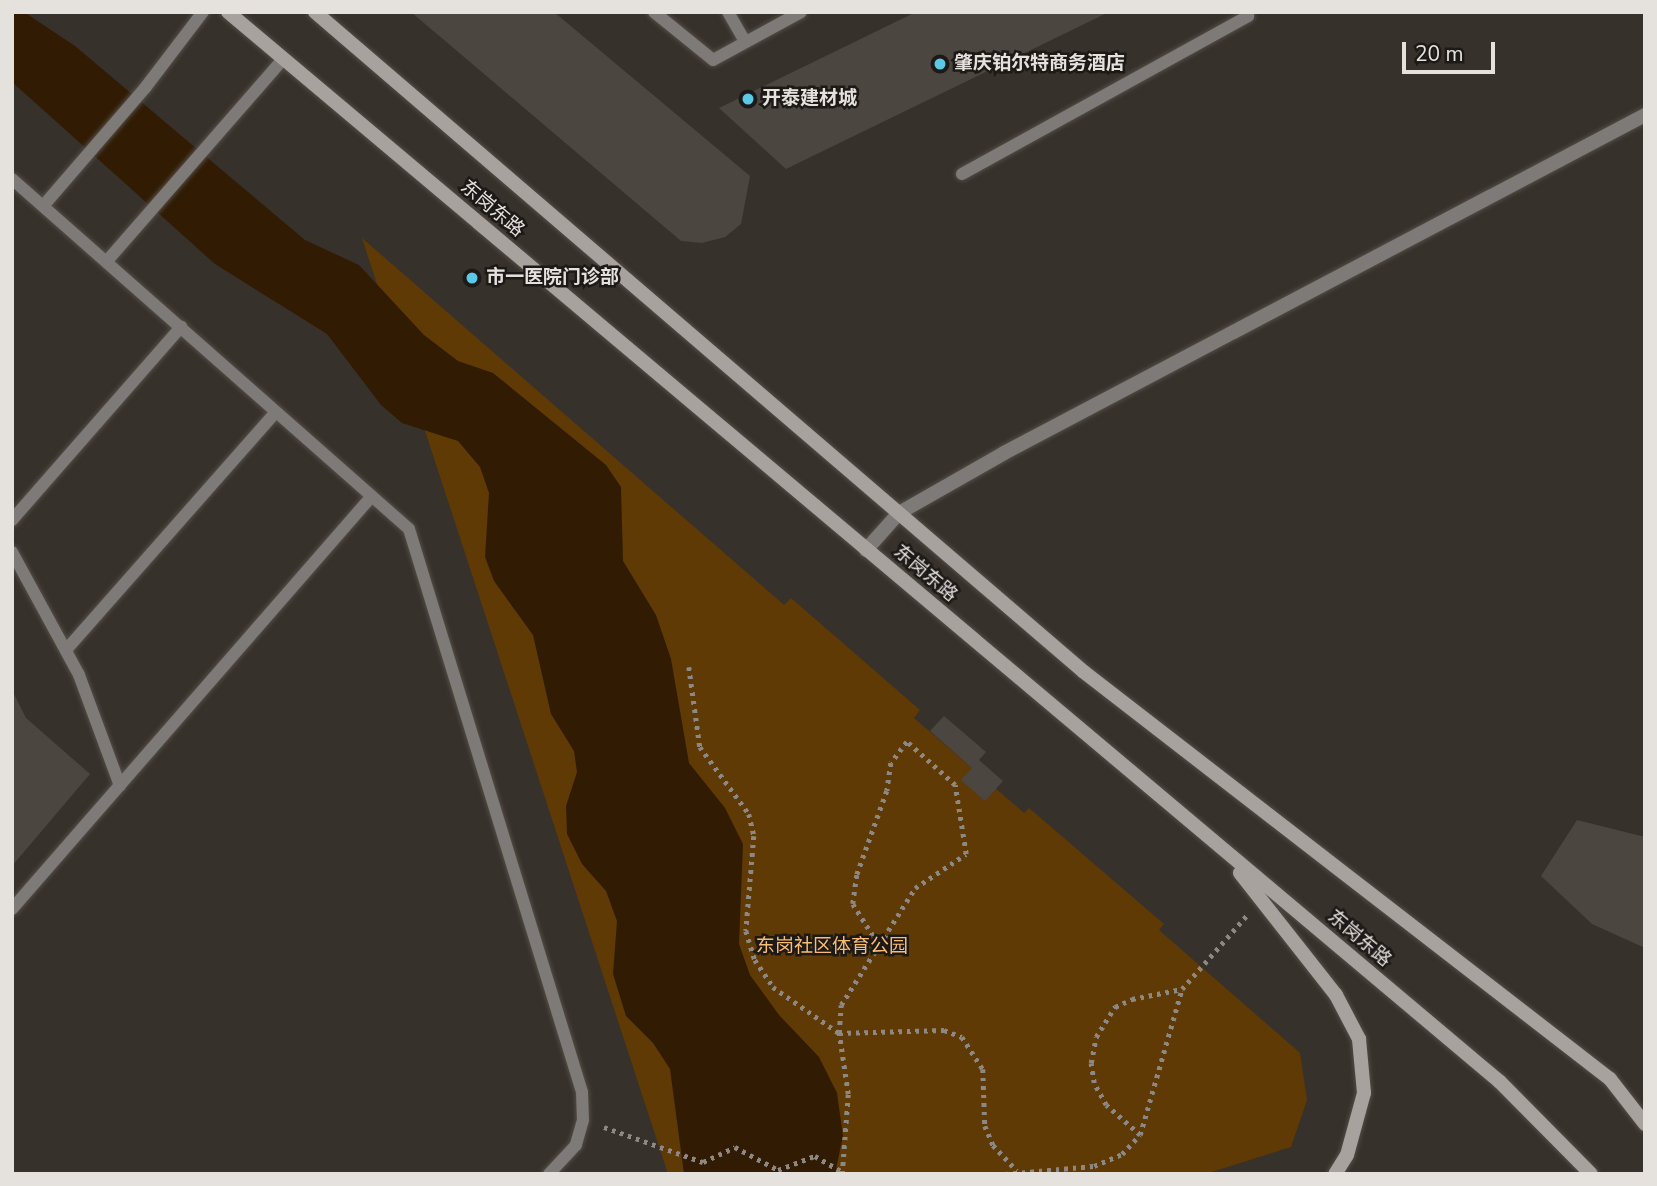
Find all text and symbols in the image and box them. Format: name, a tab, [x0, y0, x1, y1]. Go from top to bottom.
scale bar	[1405, 28, 1498, 72]
text: 20 m	[1415, 40, 1464, 68]
place label: 肇庆铂尔特商务酒店	[954, 53, 1125, 75]
marker: 肇庆铂尔特商务酒店	[932, 56, 948, 72]
place label: 开泰建材城	[762, 88, 857, 110]
marker: 开泰建材城	[740, 91, 756, 107]
street label: 东岗东路	[456, 176, 528, 242]
place label: 市一医院门诊部	[486, 267, 619, 289]
marker: 市一医院门诊部	[464, 270, 480, 286]
street label: 东岗东路	[889, 541, 961, 607]
street label: 东岗东路	[1323, 906, 1395, 972]
park label: 东岗社区体育公园	[756, 936, 908, 958]

